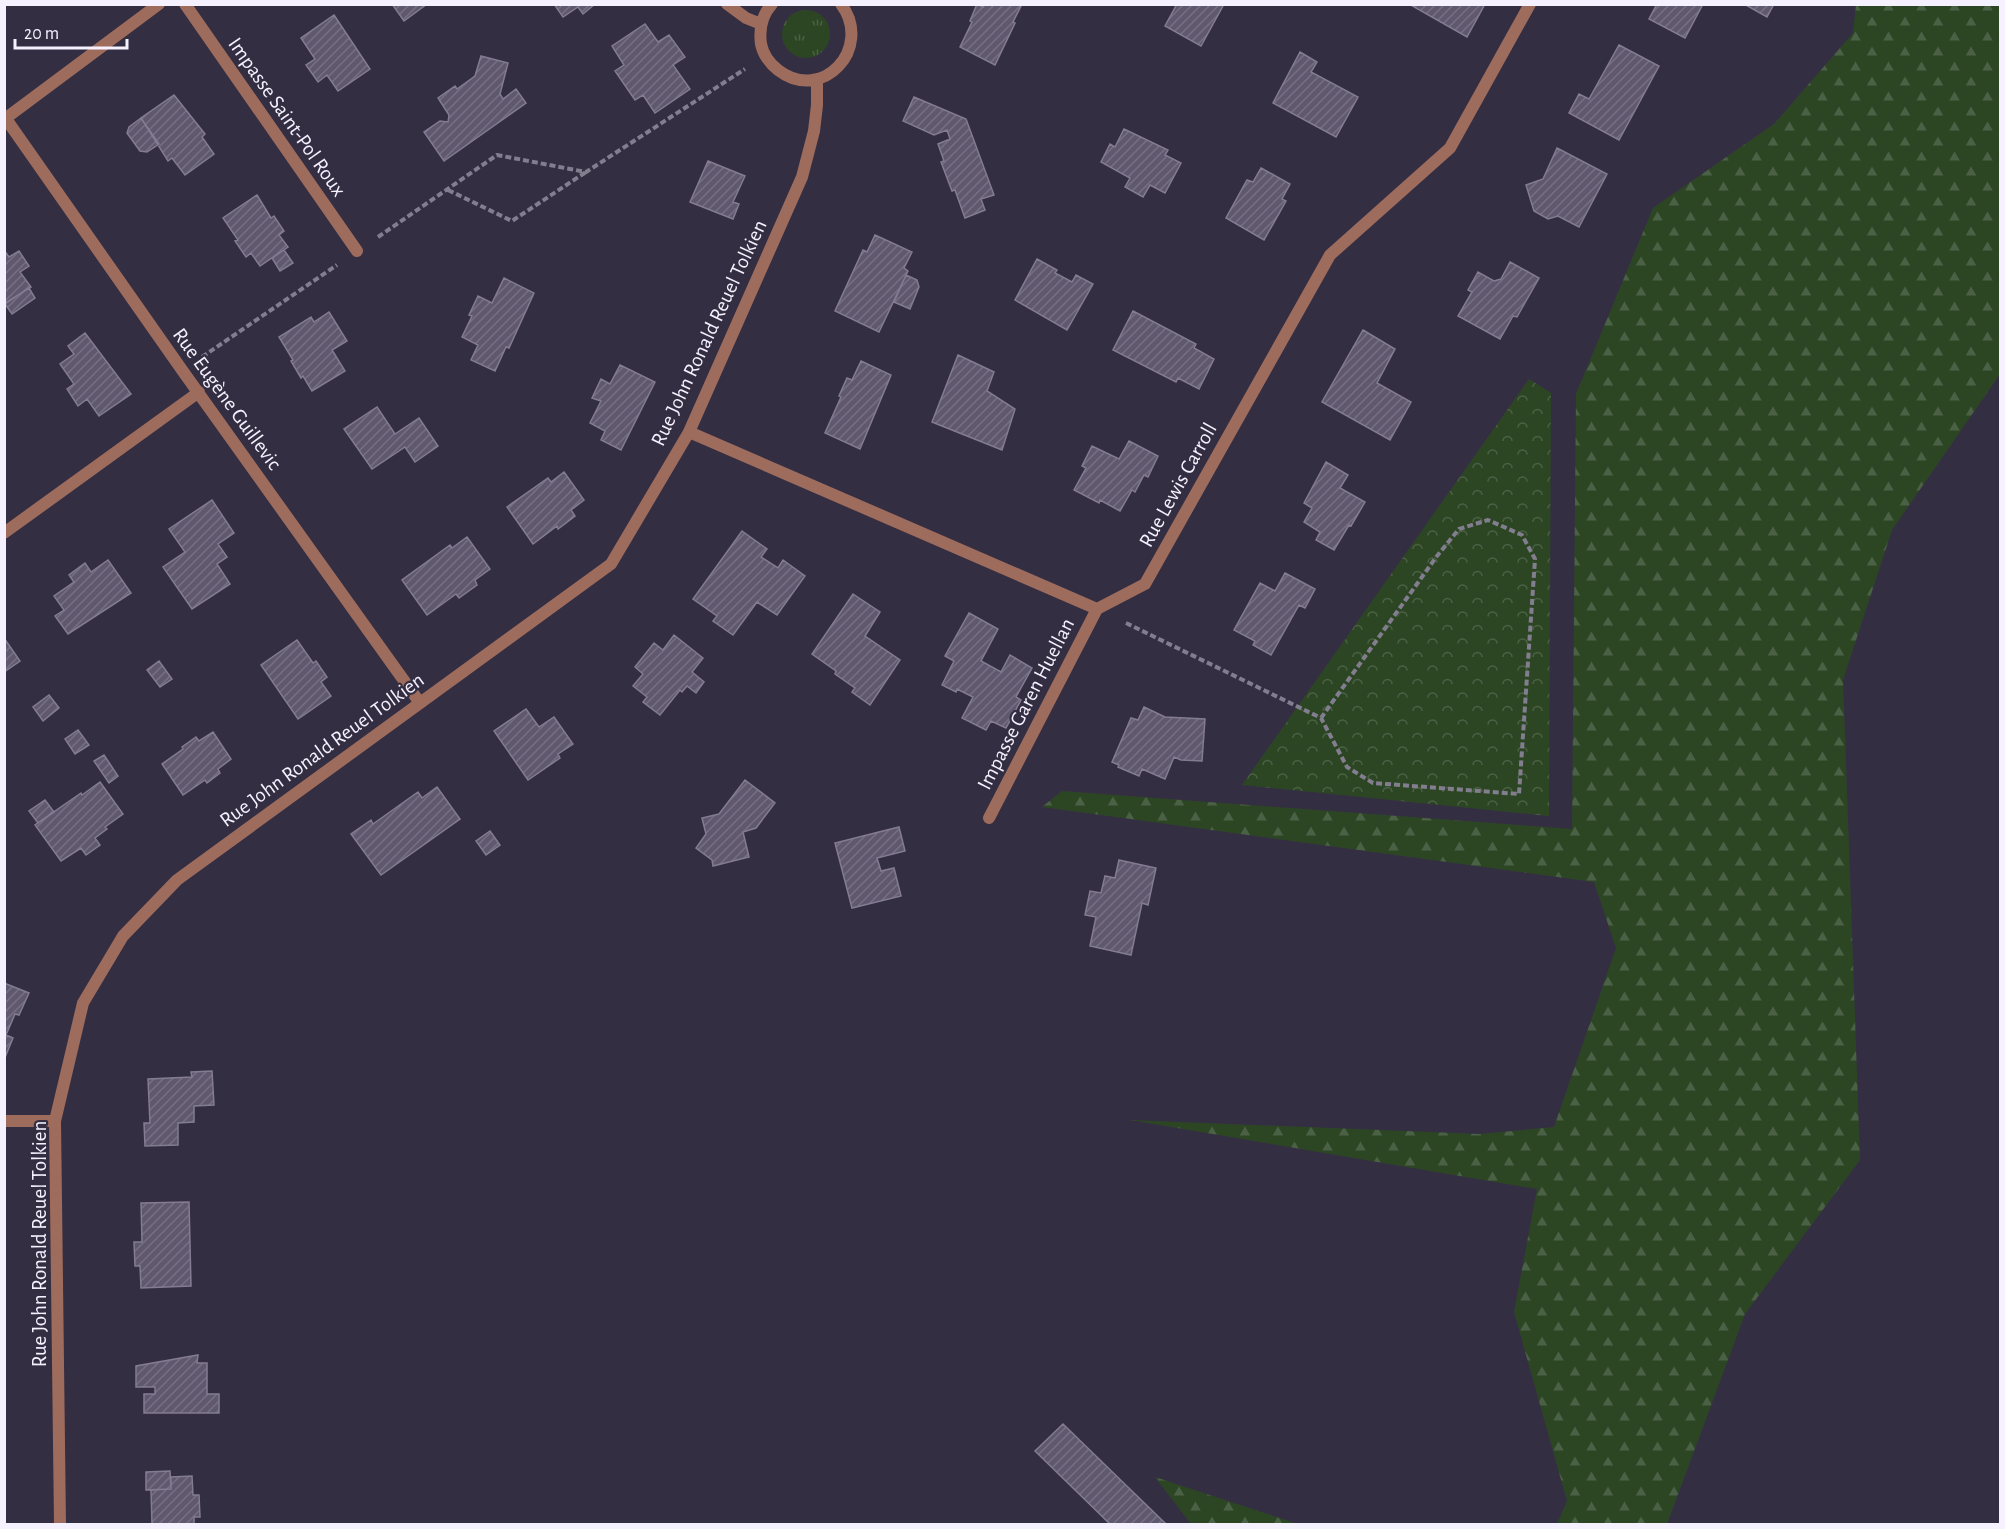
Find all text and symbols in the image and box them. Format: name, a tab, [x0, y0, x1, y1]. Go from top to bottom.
scale bar	[15, 12, 128, 50]
text: 20 m	[24, 25, 59, 43]
street label: Impasse Saint-Pol Roux	[224, 34, 350, 200]
street label: Rue John Ronald Reuel Tolkien	[647, 217, 771, 449]
street label: Rue Eugène Guillevic	[169, 324, 285, 474]
street label: Rue Lewis Carroll	[1135, 419, 1221, 551]
street label: Impasse Garen Huellan	[974, 615, 1078, 793]
street label: Rue John Ronald Reuel Tolkien	[216, 669, 428, 831]
street label: Rue John Ronald Reuel Tolkien	[29, 1121, 50, 1367]

